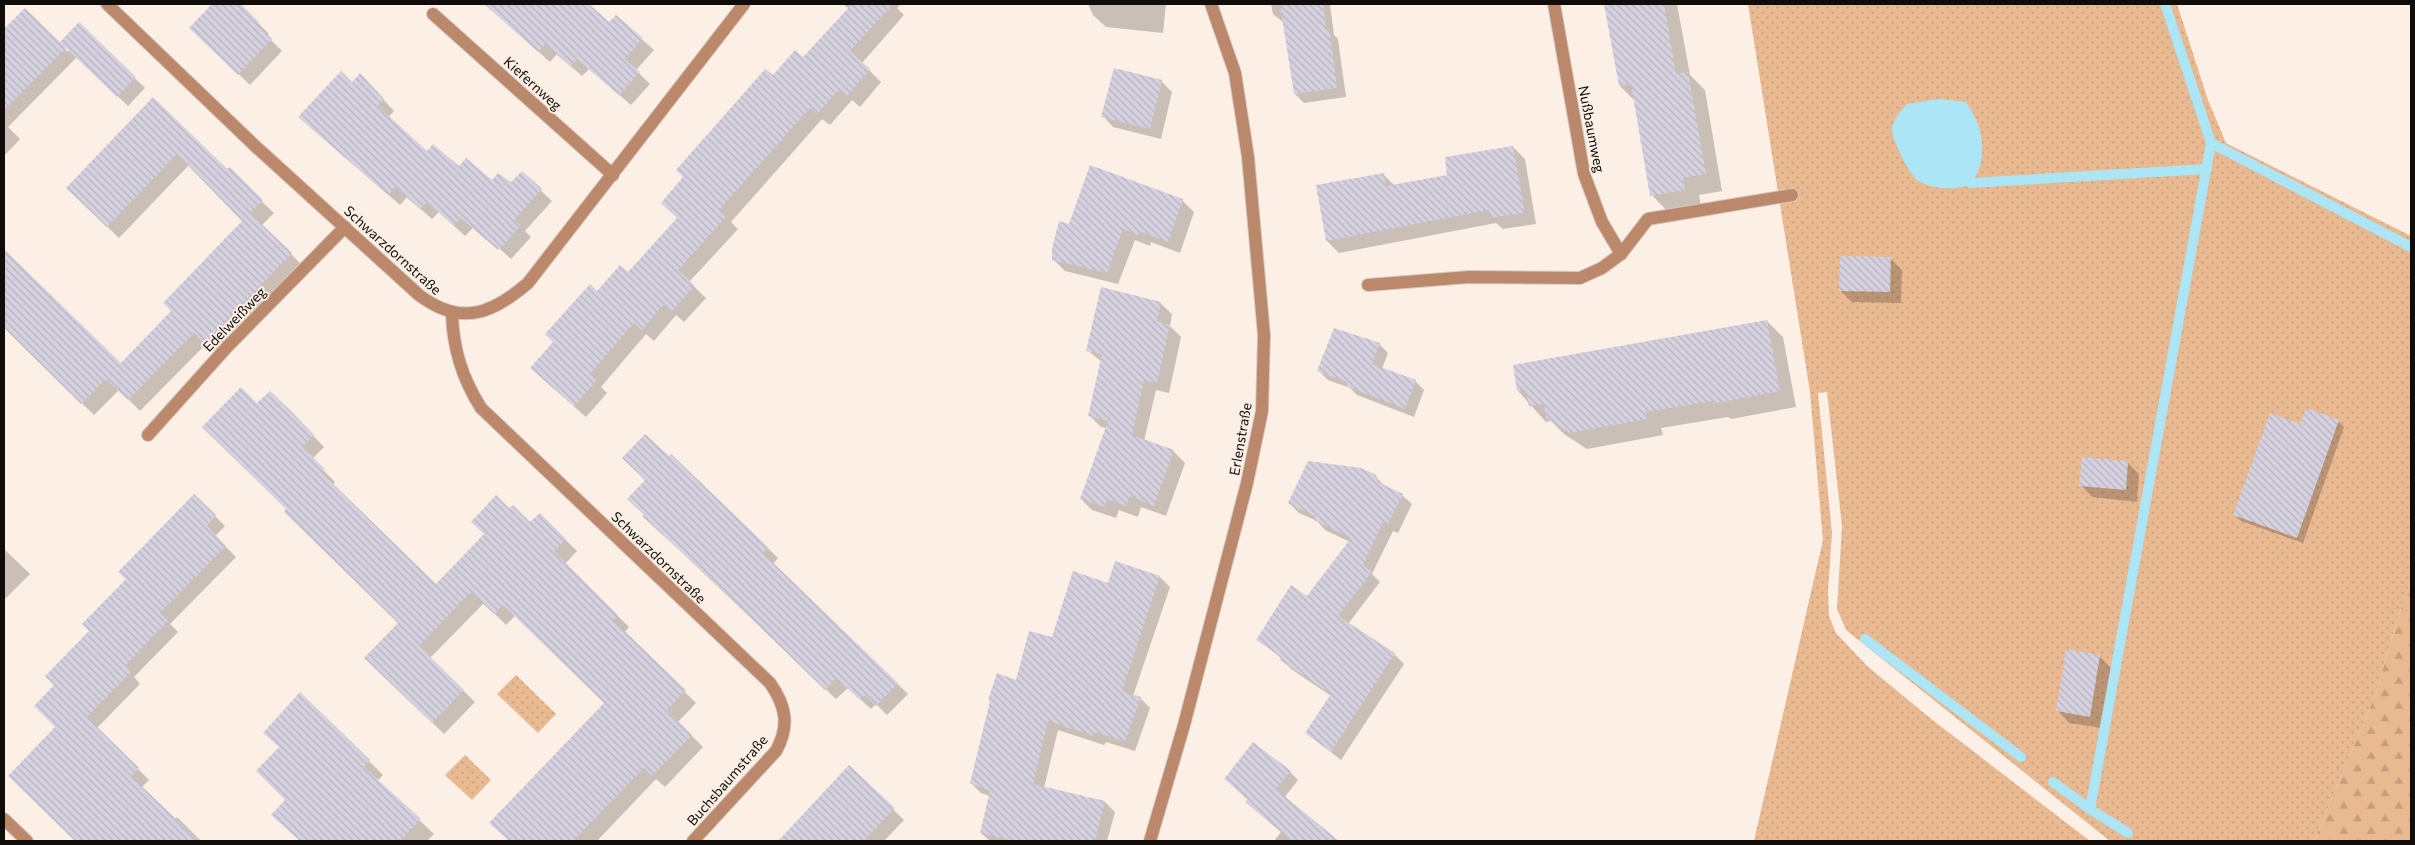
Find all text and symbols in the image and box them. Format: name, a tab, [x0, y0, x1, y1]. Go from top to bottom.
street label: Kiefernweg	[500, 53, 566, 114]
street label: Nußbaumweg	[1575, 84, 1609, 174]
street label: Schwarzdornstraße	[341, 202, 445, 298]
street label: Edelweißweg	[199, 283, 269, 355]
street label: Erlenstraße	[1225, 401, 1255, 477]
street label: Schwarzdornstraße	[608, 508, 710, 606]
street label: Buchsbaumstraße	[683, 731, 771, 829]

